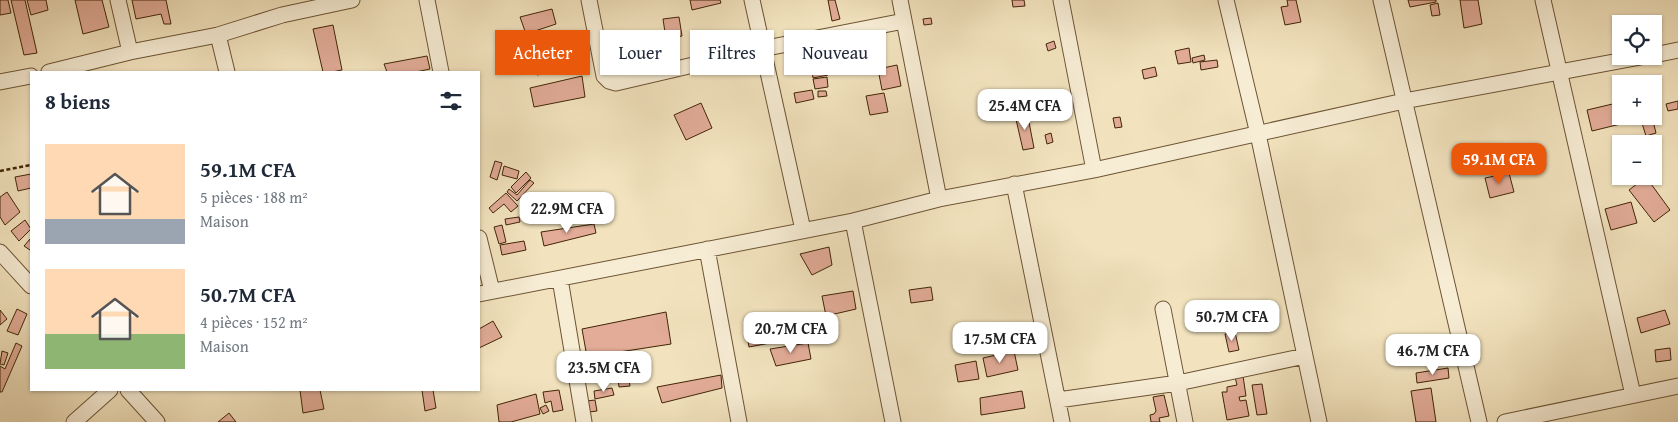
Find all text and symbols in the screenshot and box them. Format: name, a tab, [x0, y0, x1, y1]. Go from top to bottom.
map controls	[1612, 15, 1662, 185]
button: locate	[1612, 15, 1662, 65]
chip: Acheter	[495, 30, 590, 75]
chip: Louer	[600, 30, 680, 75]
chip: Filtres	[690, 30, 774, 75]
chip: Nouveau	[784, 30, 886, 75]
button: +	[1612, 75, 1662, 125]
text: 8 biens	[45, 86, 110, 117]
icon: filters	[437, 87, 465, 115]
pin: 25.4M CFA	[968, 88, 1082, 131]
text: 25.4M CFA	[988, 93, 1062, 117]
button: −	[1612, 135, 1662, 185]
pin: 59.1M CFA	[1442, 142, 1556, 185]
text: 59.1M CFA	[1462, 147, 1536, 171]
text: 59.1M CFA	[200, 154, 296, 185]
icon: home	[85, 164, 145, 224]
text: 5 pièces · 188 m²	[200, 185, 308, 209]
pin: 22.9M CFA	[510, 192, 624, 234]
text: 22.9M CFA	[530, 196, 604, 220]
text: Maison	[200, 209, 249, 233]
text: 50.7M CFA	[200, 279, 296, 310]
icon: home	[85, 289, 145, 349]
pin: 50.7M CFA	[1175, 300, 1289, 342]
text: 50.7M CFA	[1195, 304, 1269, 328]
text: 4 pièces · 152 m²	[200, 310, 308, 334]
pin: 20.7M CFA	[734, 312, 848, 354]
text: 20.7M CFA	[754, 316, 828, 340]
pin: 17.5M CFA	[943, 322, 1057, 364]
text: 17.5M CFA	[963, 326, 1037, 350]
text: Maison	[200, 334, 249, 358]
pin: 46.7M CFA	[1376, 334, 1490, 376]
text: 46.7M CFA	[1396, 338, 1470, 362]
pin: 23.5M CFA	[547, 350, 661, 393]
text: 23.5M CFA	[567, 355, 641, 379]

